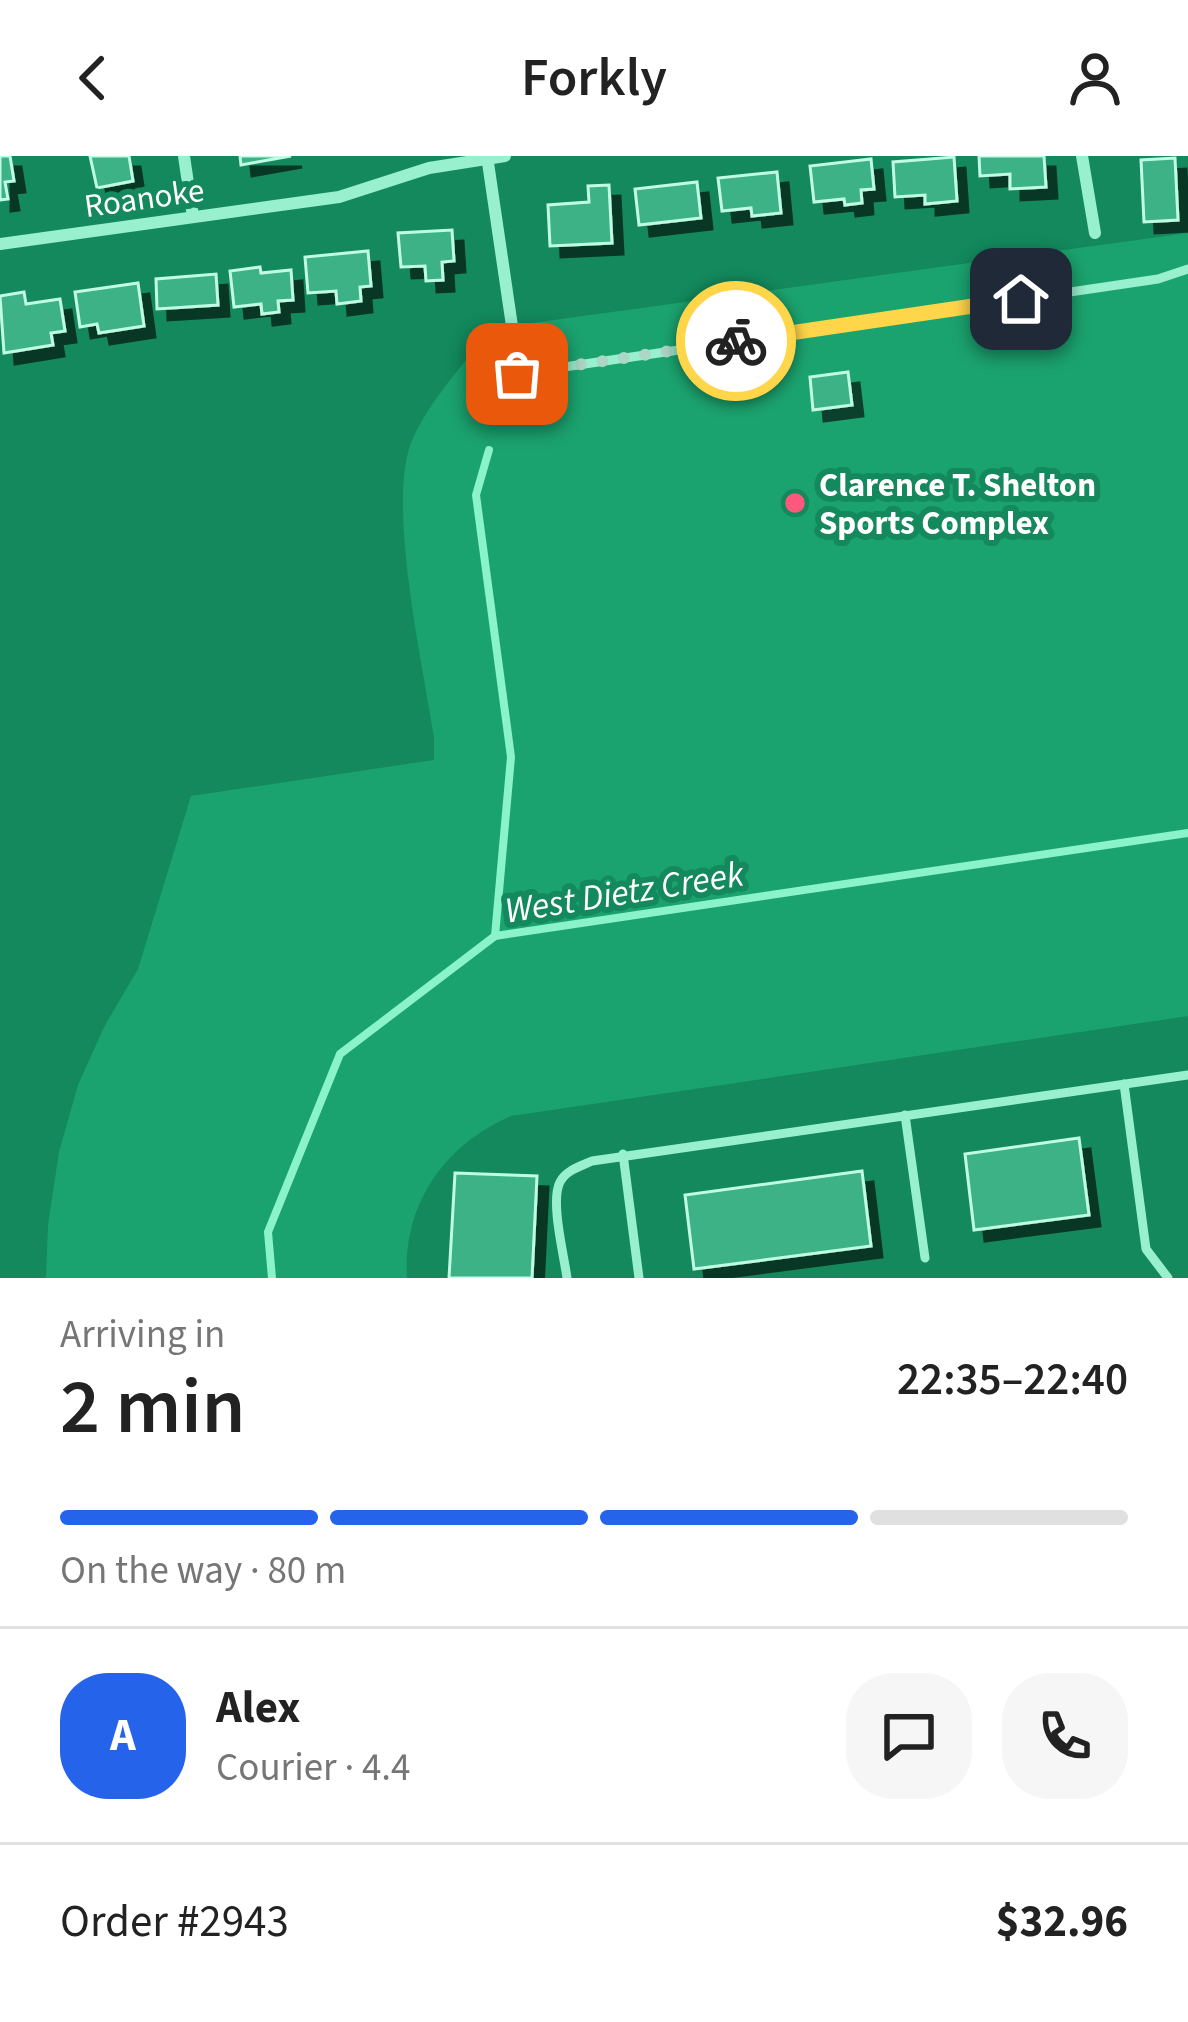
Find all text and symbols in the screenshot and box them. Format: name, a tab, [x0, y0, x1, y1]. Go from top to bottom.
text: Forkly	[521, 40, 667, 117]
icon: back	[60, 45, 126, 111]
icon: person	[1062, 45, 1128, 111]
street label: Roanoke	[81, 167, 207, 230]
pin	[970, 248, 1072, 350]
icon: home	[988, 266, 1054, 332]
courier	[676, 281, 796, 401]
icon: bike	[703, 308, 769, 374]
pin	[466, 323, 568, 425]
icon: bag	[484, 341, 550, 407]
place label: Clarence T. Shelton Sports Complex	[819, 462, 1096, 547]
marker: Clarence T. Shelton Sports Complex	[782, 490, 808, 516]
water label: West Dietz Creek	[501, 848, 748, 937]
text: Arriving in	[60, 1307, 225, 1363]
text: 22:35–22:40	[897, 1348, 1128, 1412]
text: 2 min	[60, 1352, 245, 1463]
text: On the way · 80 m	[60, 1543, 346, 1599]
button: chat	[846, 1673, 972, 1799]
button: phone	[1002, 1673, 1128, 1799]
text: Alex	[216, 1676, 300, 1740]
text: A	[110, 1704, 136, 1768]
text: Courier · 4.4	[216, 1740, 410, 1796]
text: Order #2943	[60, 1890, 289, 1954]
text: $32.96	[996, 1890, 1128, 1954]

